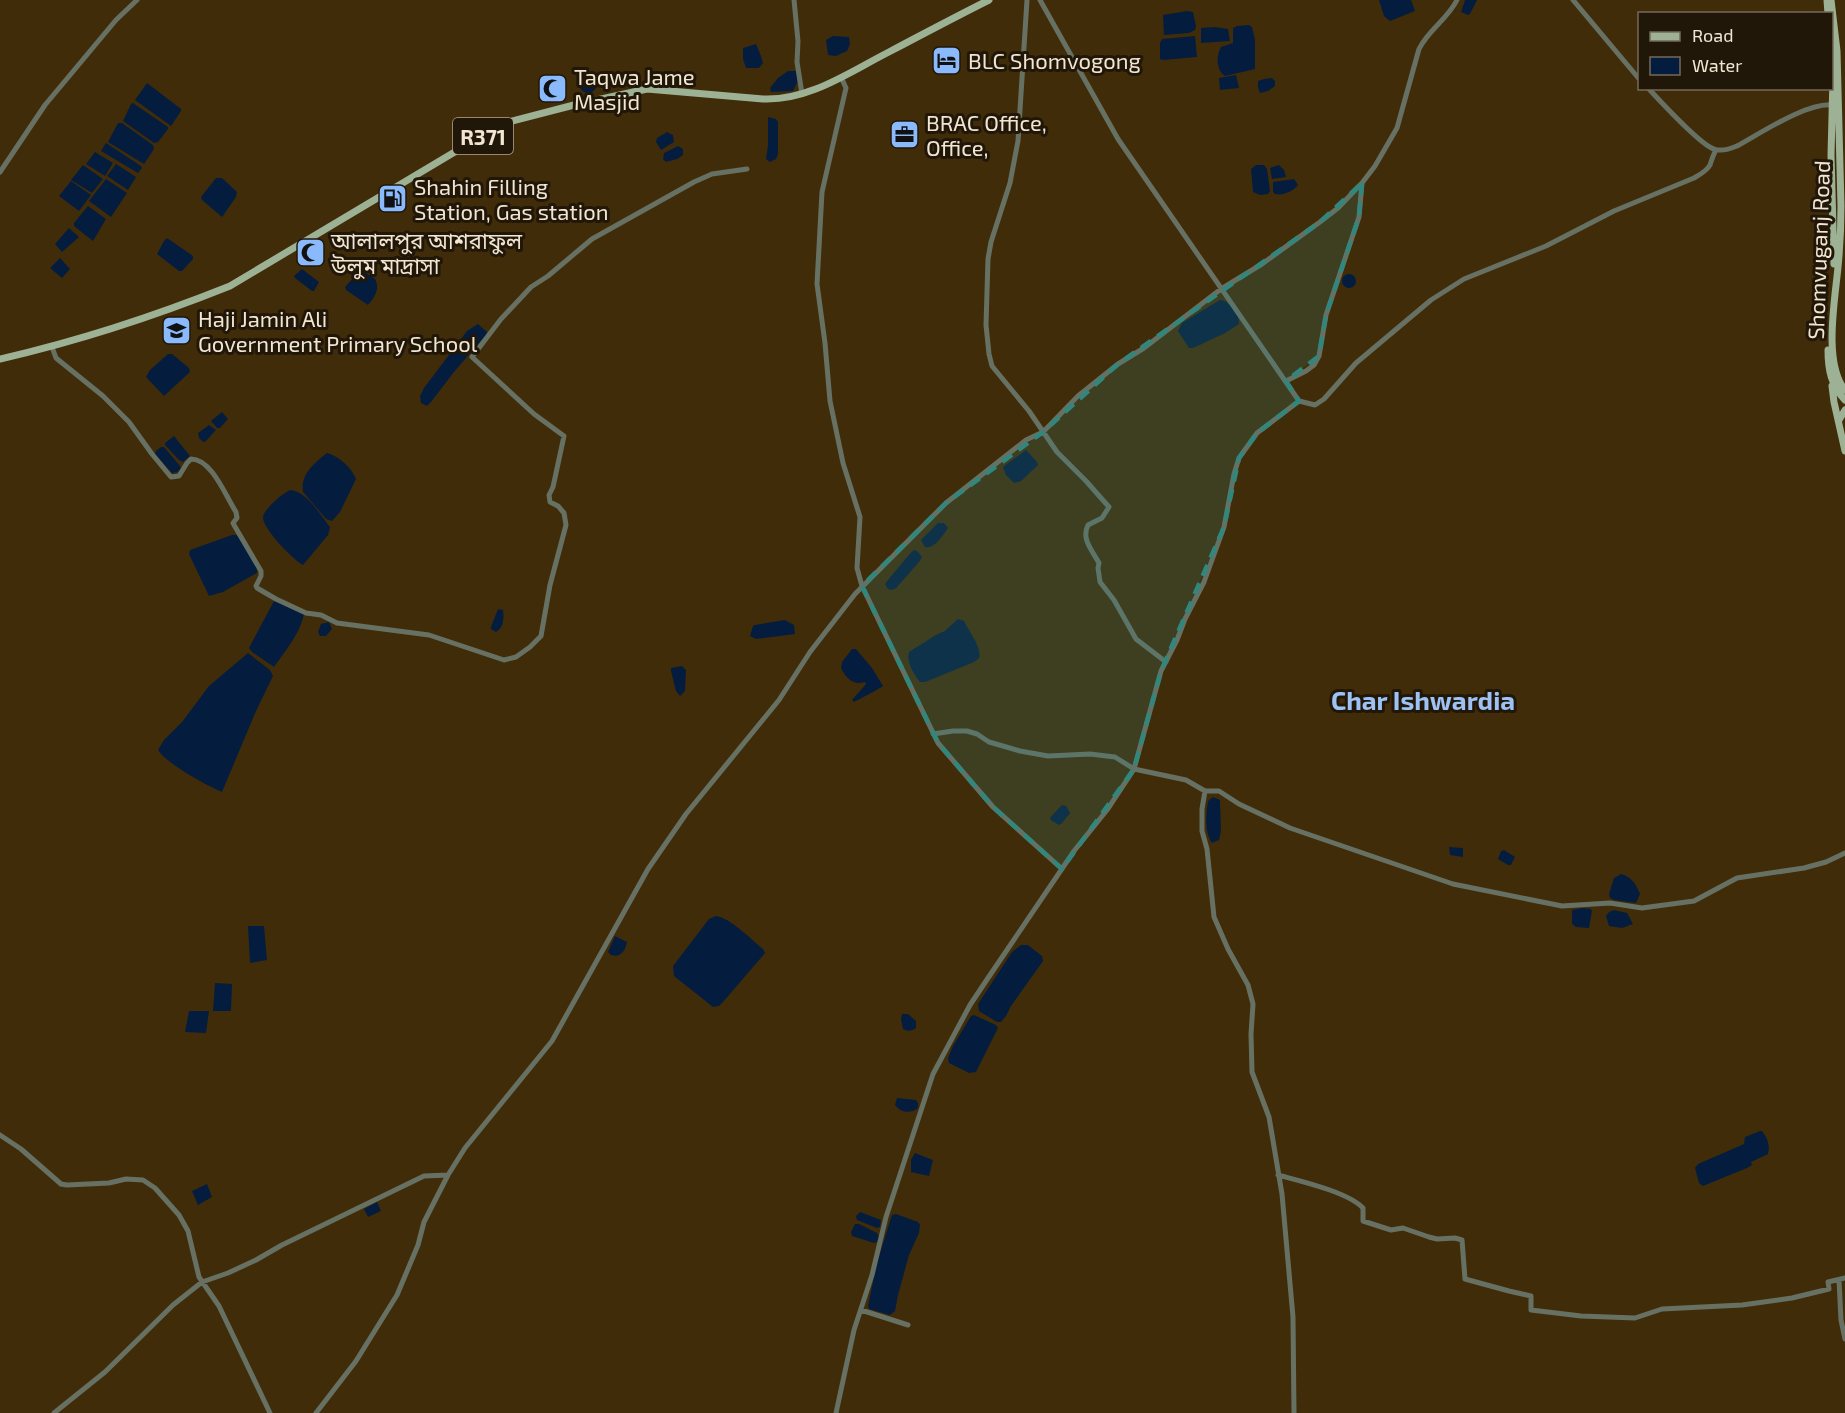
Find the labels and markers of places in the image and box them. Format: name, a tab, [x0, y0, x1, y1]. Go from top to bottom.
hotel icon: BLC Shomvogong	[931, 44, 963, 76]
place label: BLC Shomvogong	[968, 47, 1141, 73]
place label: Taqwa Jame Masjid	[574, 63, 695, 115]
mosque icon: Taqwa Jame Masjid	[537, 73, 569, 105]
place label: BRAC Office, Office,	[926, 109, 1047, 160]
office icon: BRAC Office, Office,	[889, 119, 921, 151]
place label: Shahin Filling Station, Gas station	[414, 173, 608, 224]
fuel station icon: Shahin Filling Station, Gas station	[377, 183, 409, 215]
place label: আলালপুর আশরাফুল উলুম মাদ্রাসা	[330, 227, 523, 280]
mosque icon: আলালপুর আশরাফুল উলুম মাদ্রাসা	[294, 237, 326, 269]
place label: Haji Jamin Ali Government Primary School	[198, 305, 478, 356]
school or university icon: Haji Jamin Ali Government Primary School	[161, 315, 193, 347]

